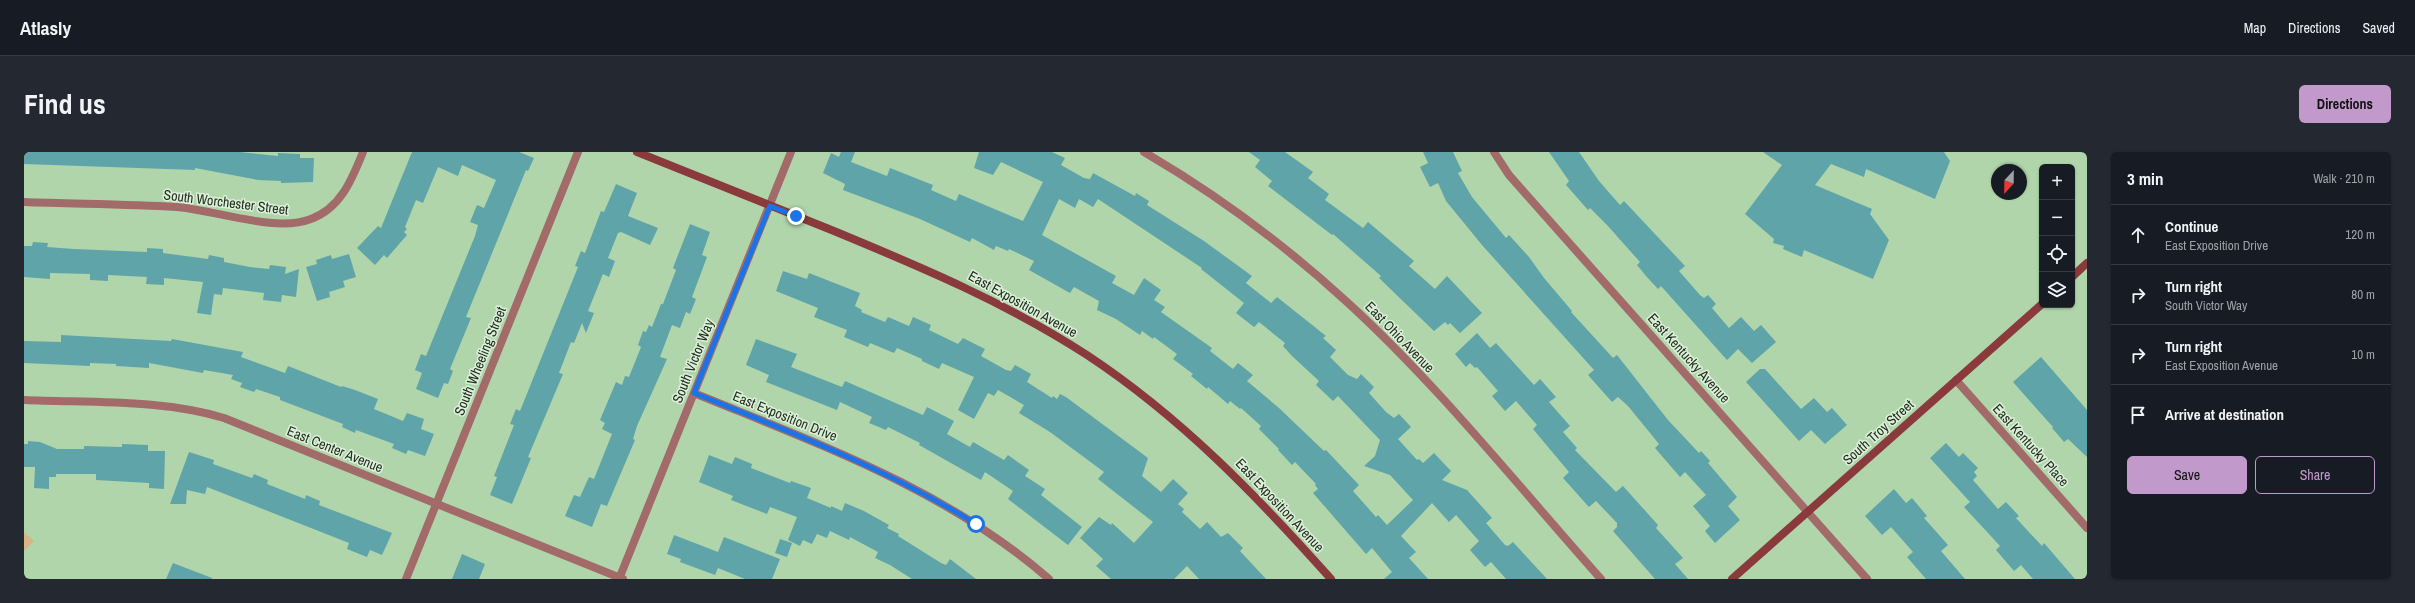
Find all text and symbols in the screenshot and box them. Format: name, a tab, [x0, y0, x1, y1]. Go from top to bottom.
text: Atlasly	[20, 15, 71, 41]
text: Map	[2244, 19, 2266, 37]
text: Directions	[2288, 19, 2340, 37]
text: Saved	[2362, 19, 2395, 37]
text: Find us	[24, 85, 106, 123]
button: Directions	[2299, 85, 2391, 123]
north arrow	[1991, 164, 2027, 200]
map controls	[2039, 164, 2075, 308]
button: +	[2039, 164, 2075, 200]
text: 3 min	[2127, 167, 2163, 190]
text: Walk · 210 m	[2313, 170, 2375, 187]
street label: South Worchester Street	[163, 185, 289, 219]
button: −	[2039, 200, 2075, 236]
route end	[787, 207, 805, 225]
text: Continue	[2165, 216, 2218, 237]
icon: ahead	[2127, 224, 2149, 246]
text: 120 m	[2345, 226, 2375, 243]
button: locate	[2039, 236, 2075, 272]
text: East Exposition Drive	[2165, 237, 2268, 254]
street label: East Exposition Avenue	[965, 267, 1081, 341]
button: layers	[2039, 272, 2075, 308]
text: Turn right	[2165, 276, 2222, 297]
icon: right	[2127, 284, 2149, 306]
text: 80 m	[2351, 286, 2375, 303]
text: South Victor Way	[2165, 297, 2247, 314]
street label: East Ohio Avenue	[1361, 298, 1439, 376]
street label: South Wheeling Street	[450, 304, 510, 418]
street label: East Kentucky Avenue	[1644, 309, 1734, 407]
street label: South Victor Way	[668, 316, 718, 406]
text: Turn right	[2165, 336, 2222, 357]
icon: right	[2127, 344, 2149, 366]
text: 10 m	[2351, 346, 2375, 363]
text: East Exposition Avenue	[2165, 357, 2278, 374]
street label: East Exposition Drive	[730, 387, 840, 445]
street label: South Troy Street	[1839, 395, 1917, 469]
street label: East Kentucky Place	[1989, 400, 2073, 490]
icon: arrive	[2127, 404, 2149, 426]
text: Arrive at destination	[2165, 404, 2284, 425]
street label: East Center Avenue	[284, 422, 386, 476]
street label: East Exposition Avenue	[1232, 454, 1328, 556]
button: Save	[2127, 456, 2247, 494]
button: Share	[2255, 456, 2375, 494]
route start	[967, 515, 985, 533]

